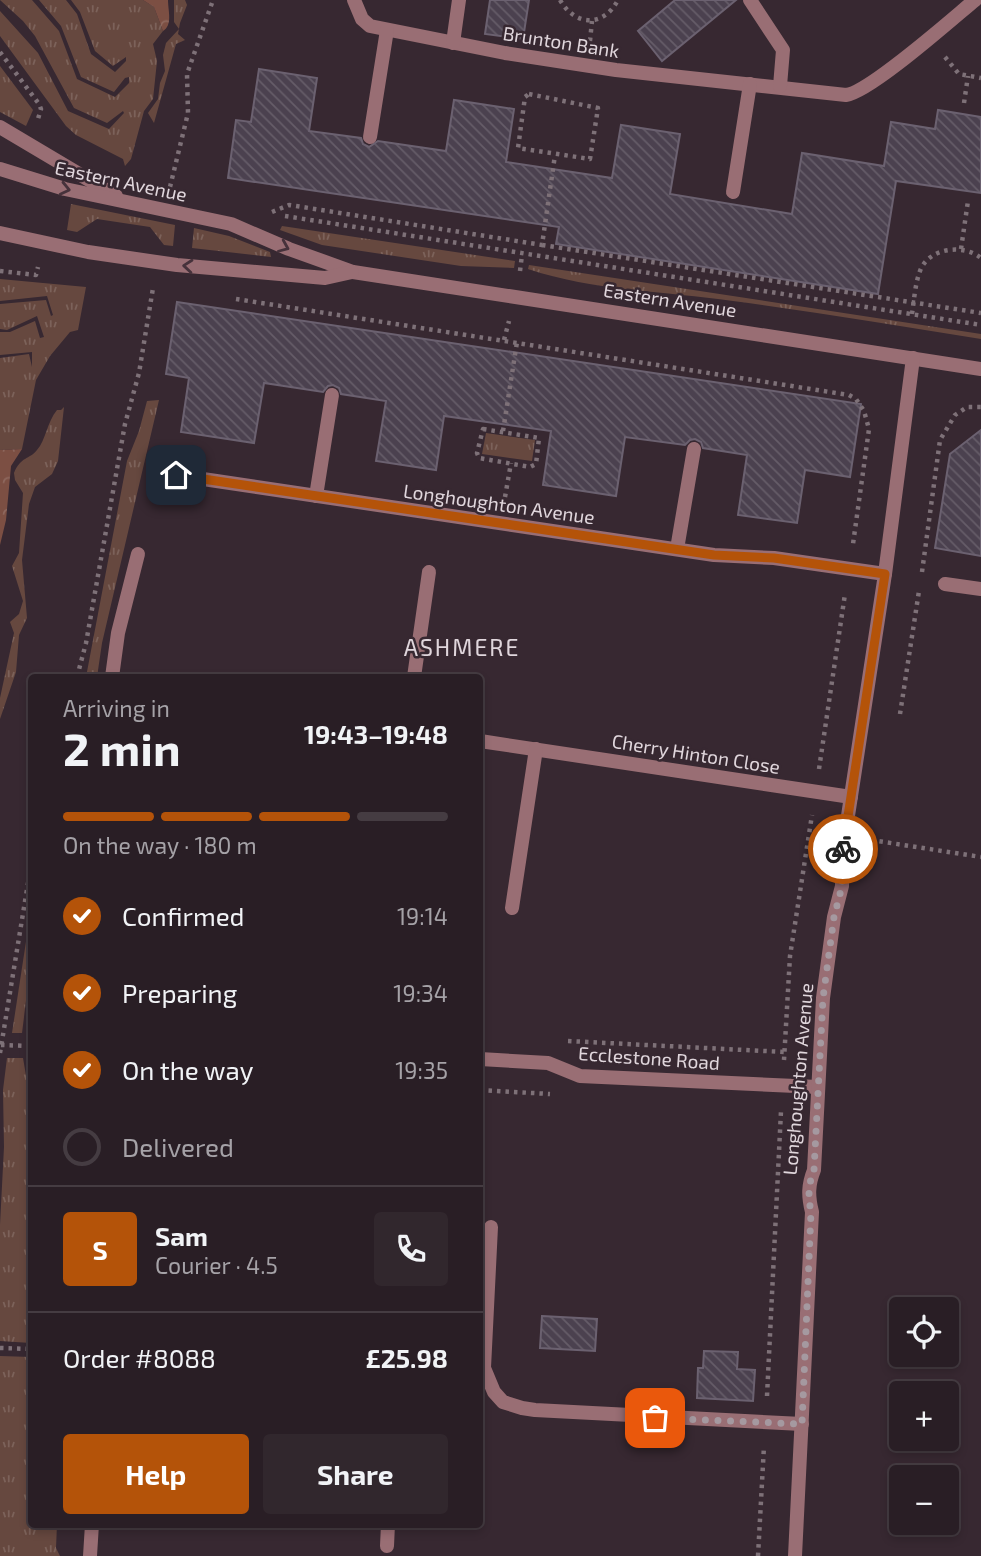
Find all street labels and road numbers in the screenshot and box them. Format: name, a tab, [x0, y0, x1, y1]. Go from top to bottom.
street label: Brunton Bank	[501, 21, 621, 62]
street label: Eastern Avenue	[53, 155, 189, 206]
street label: Eastern Avenue	[602, 278, 738, 321]
street label: Longhoughton Avenue	[402, 479, 596, 528]
street label: Cherry Hinton Close	[610, 729, 782, 778]
street label: Longhoughton Avenue	[778, 982, 817, 1176]
street label: Ecclestone Road	[577, 1041, 721, 1074]

